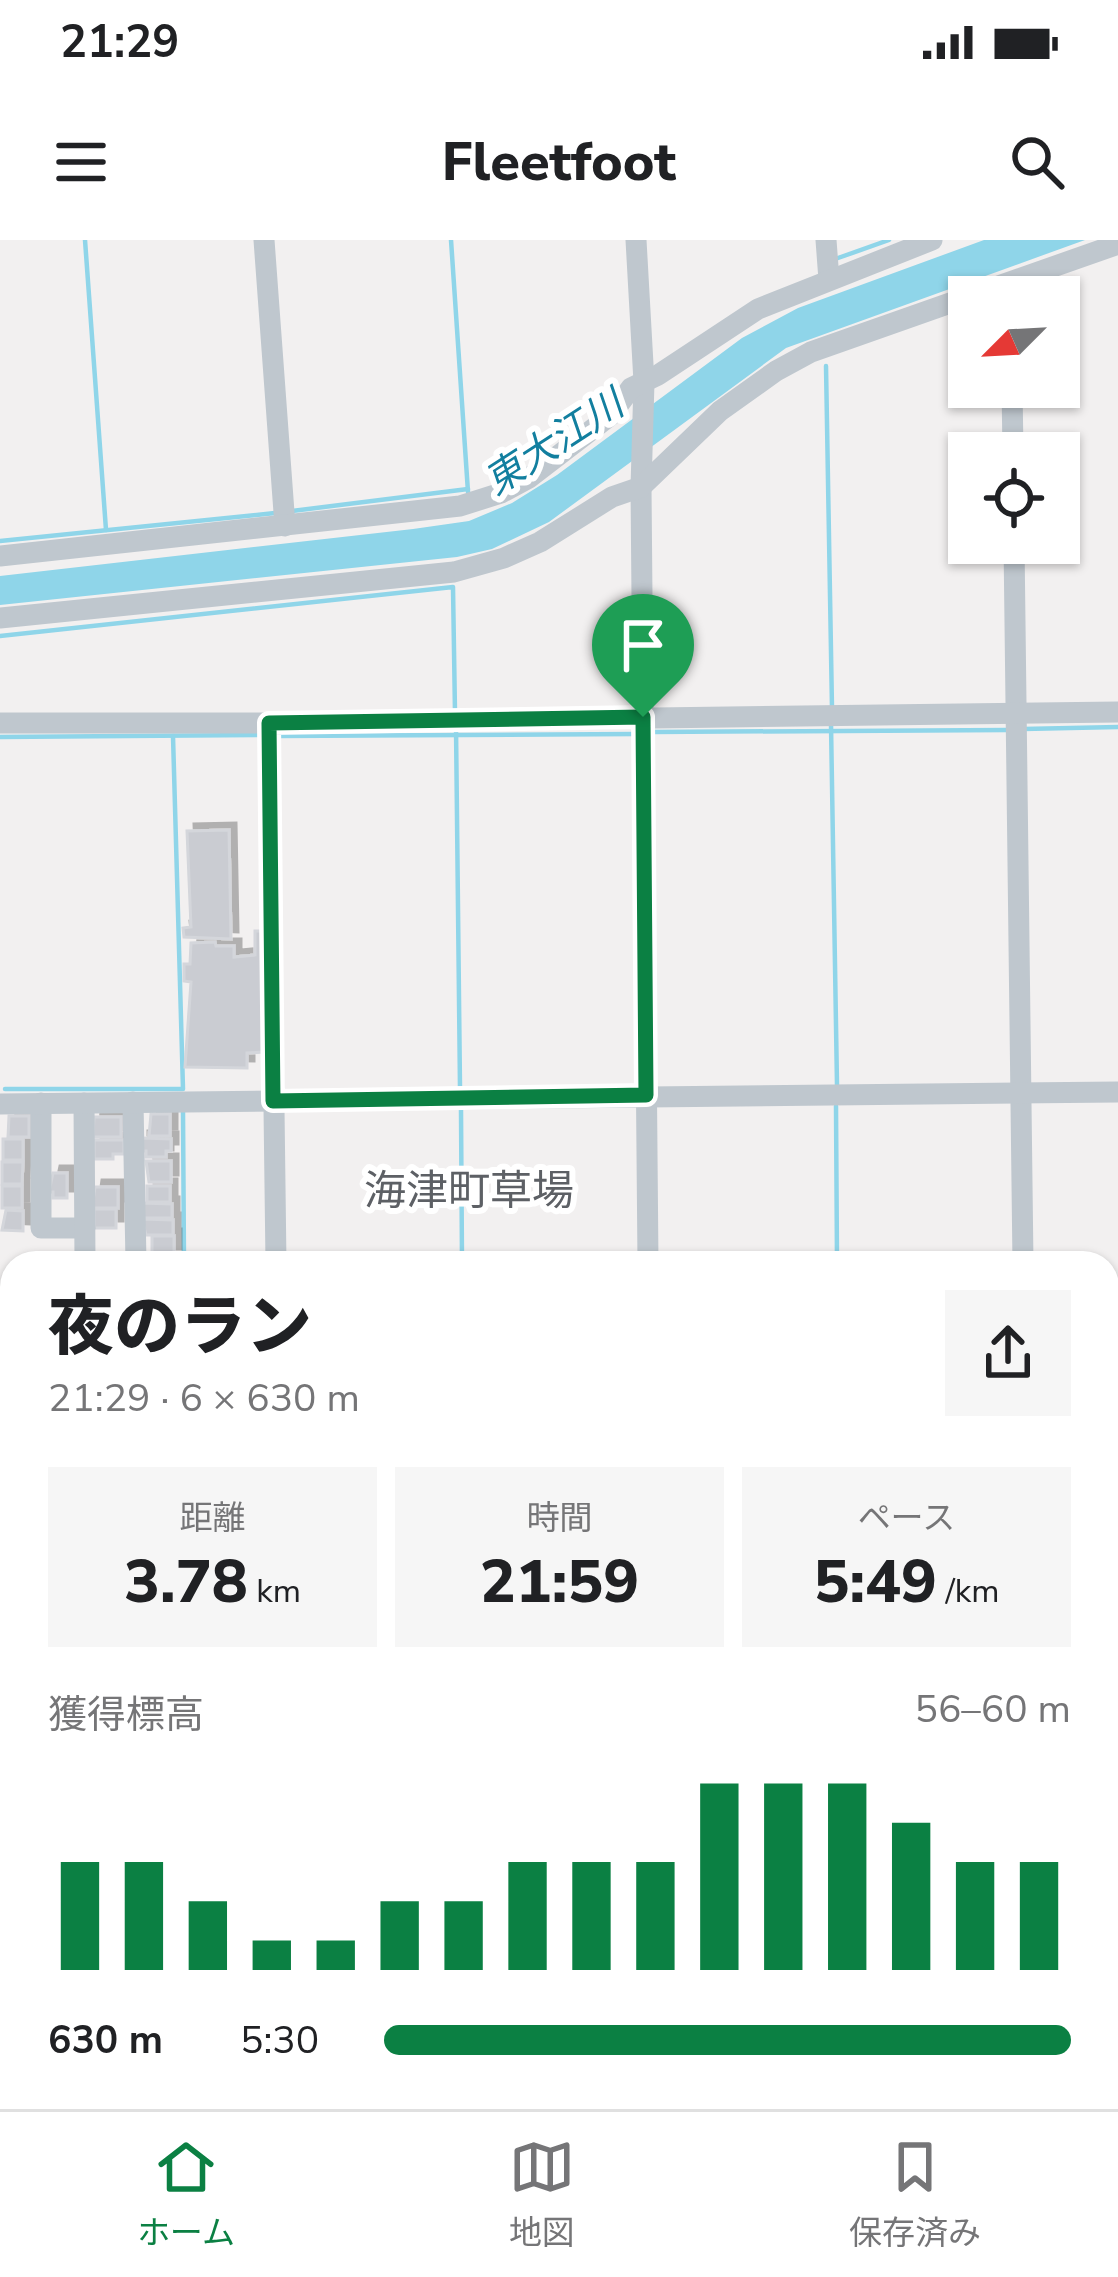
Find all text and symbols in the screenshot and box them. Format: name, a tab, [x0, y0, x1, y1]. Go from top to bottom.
text: 21:29	[60, 12, 179, 73]
text: Fleetfoot	[442, 125, 676, 199]
icon: menu	[48, 129, 114, 195]
icon: search	[1004, 129, 1070, 195]
north arrow	[948, 276, 1080, 408]
map controls	[948, 276, 1080, 564]
water label: 東大江川	[474, 376, 637, 508]
button: locate	[948, 432, 1080, 564]
pin	[592, 594, 694, 717]
icon: arrive	[610, 612, 676, 678]
district label: 海津町草場	[364, 1163, 574, 1220]
text: 夜のラン	[48, 1282, 312, 1372]
button: share	[945, 1290, 1071, 1416]
text: 21:29 · 6 × 630 m	[48, 1372, 360, 1425]
text: 距離	[180, 1496, 246, 1541]
text: 時間	[527, 1496, 593, 1541]
text: ペース	[858, 1496, 955, 1541]
text: 3.78	[124, 1541, 248, 1623]
text: 21:59	[480, 1541, 639, 1623]
text: 5:49	[813, 1541, 937, 1623]
text: km	[248, 1569, 301, 1614]
text: /km	[937, 1569, 1000, 1614]
text: 56–60 m	[914, 1683, 1071, 1736]
text: 獲得標高	[48, 1689, 204, 1742]
text: 630 m	[48, 2014, 163, 2067]
text: 5:30	[240, 2014, 319, 2067]
tab: ホーム	[137, 2134, 235, 2256]
tab: 地図	[509, 2134, 575, 2256]
tab: 保存済み	[849, 2134, 981, 2256]

